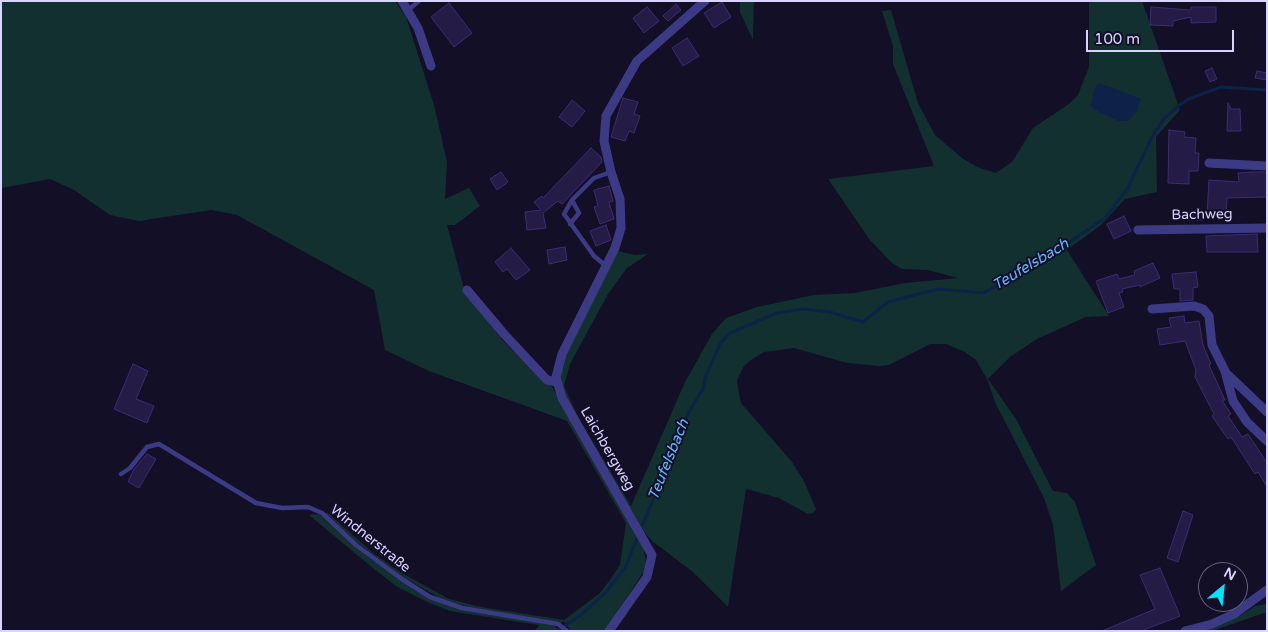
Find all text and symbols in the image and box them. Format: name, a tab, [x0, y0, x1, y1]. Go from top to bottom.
scale bar	[1088, 20, 1236, 52]
text: 100 m	[1094, 30, 1140, 48]
street label: Bachweg	[1171, 206, 1233, 224]
water label: Teufelsbach	[990, 235, 1072, 295]
street label: Laichbergweg	[576, 404, 638, 494]
water label: Teufelsbach	[645, 417, 693, 503]
street label: Windnerstraße	[326, 502, 414, 576]
north arrow	[1198, 562, 1248, 612]
text: N	[1221, 564, 1239, 584]

